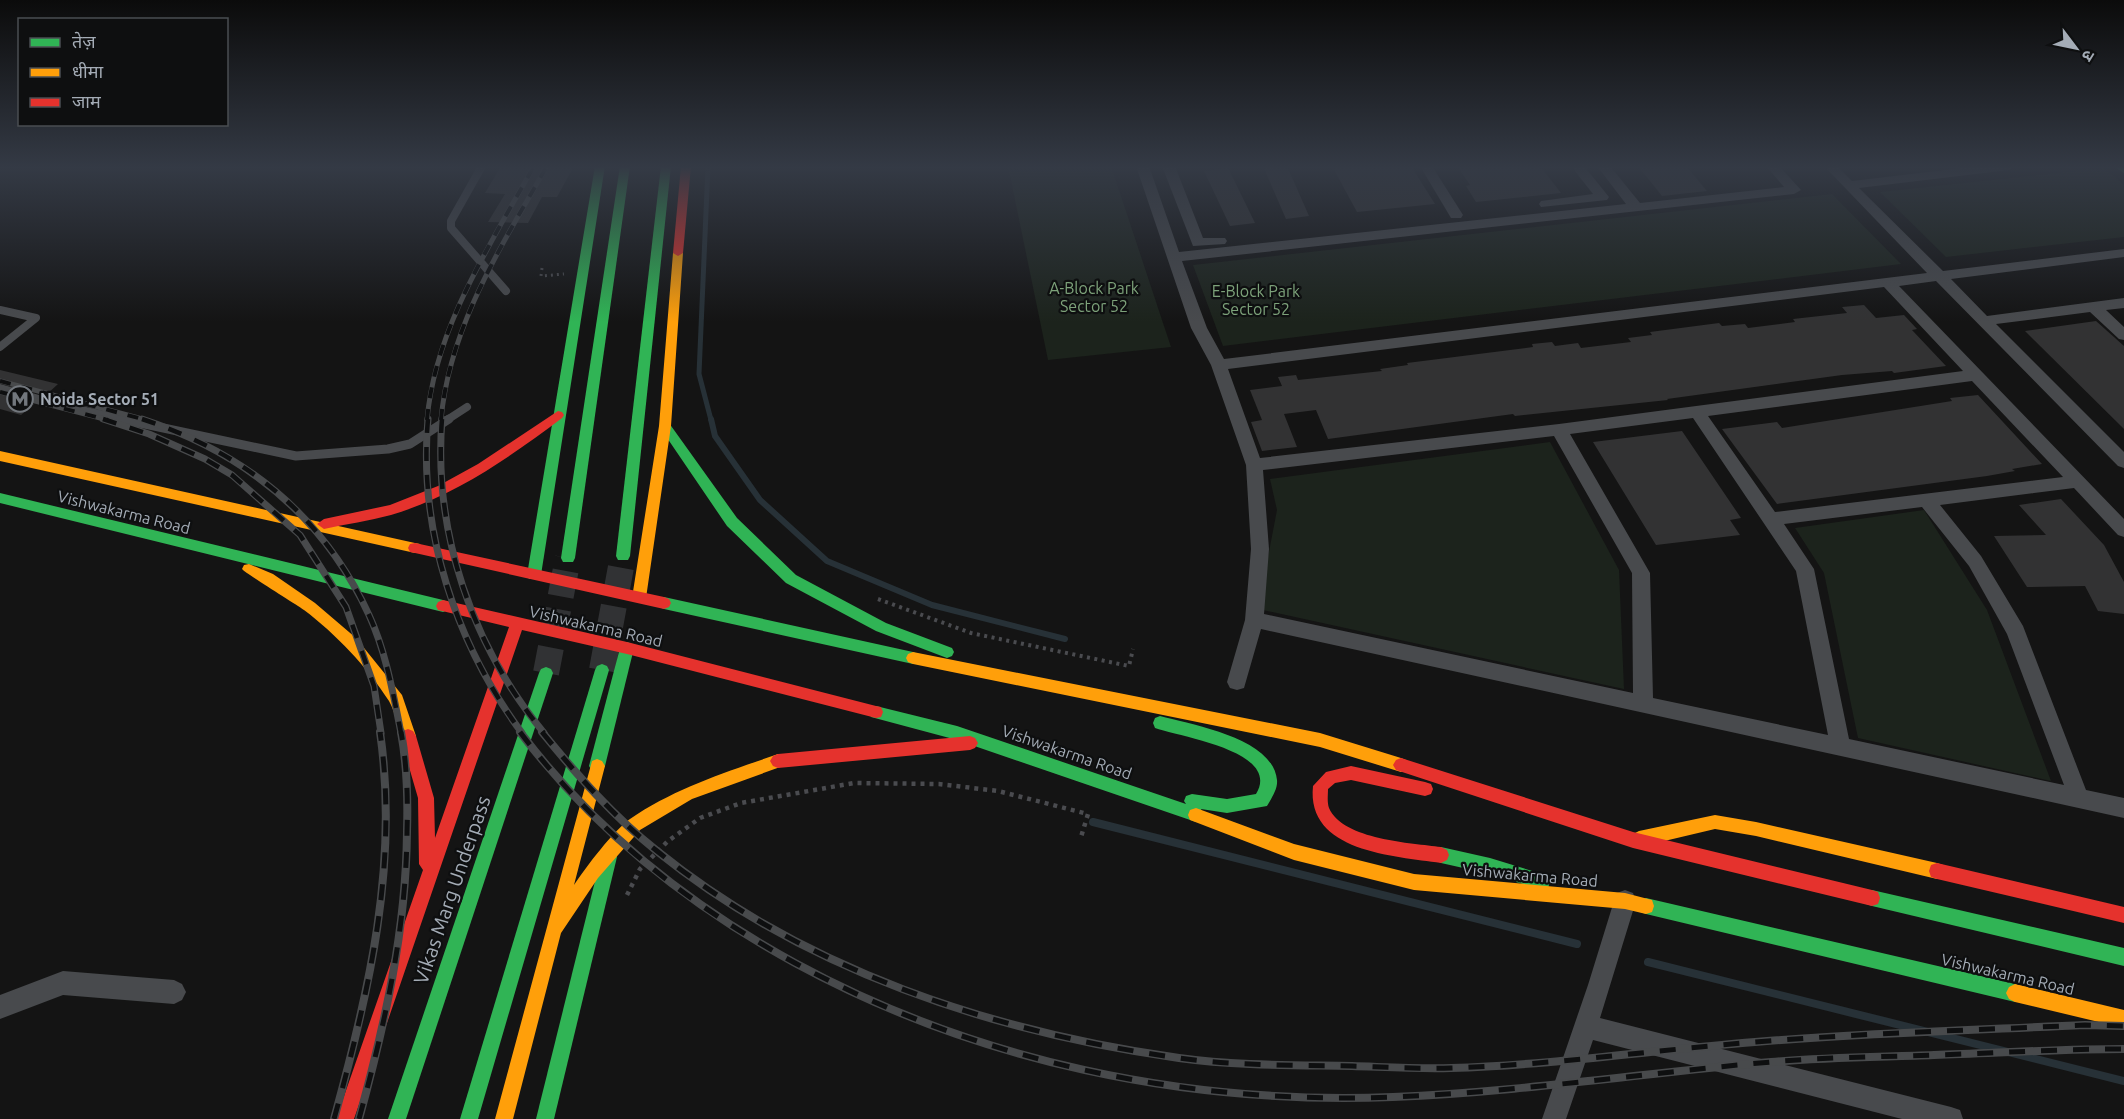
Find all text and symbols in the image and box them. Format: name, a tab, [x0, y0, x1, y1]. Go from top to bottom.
legend	[18, 18, 228, 126]
north arrow	[2046, 18, 2106, 78]
text: तेज़	[72, 31, 96, 51]
text: उ	[2078, 47, 2099, 65]
text: धीमा	[72, 61, 103, 81]
text: जाम	[72, 91, 102, 111]
park label: A-Block Park Sector 52	[1049, 279, 1139, 315]
park label: E-Block Park Sector 52	[1212, 282, 1300, 318]
metro station icon: Noida Sector 51	[5, 384, 35, 414]
place label: Noida Sector 51	[40, 390, 159, 408]
street label: Vishwakarma Road	[56, 487, 192, 537]
street label: Vishwakarma Road	[528, 602, 664, 650]
street label: Vishwakarma Road	[1000, 721, 1134, 783]
street label: Vikas Marg Underpass	[408, 793, 495, 987]
street label: Vishwakarma Road	[1461, 860, 1599, 890]
street label: Vishwakarma Road	[1940, 950, 2076, 998]

